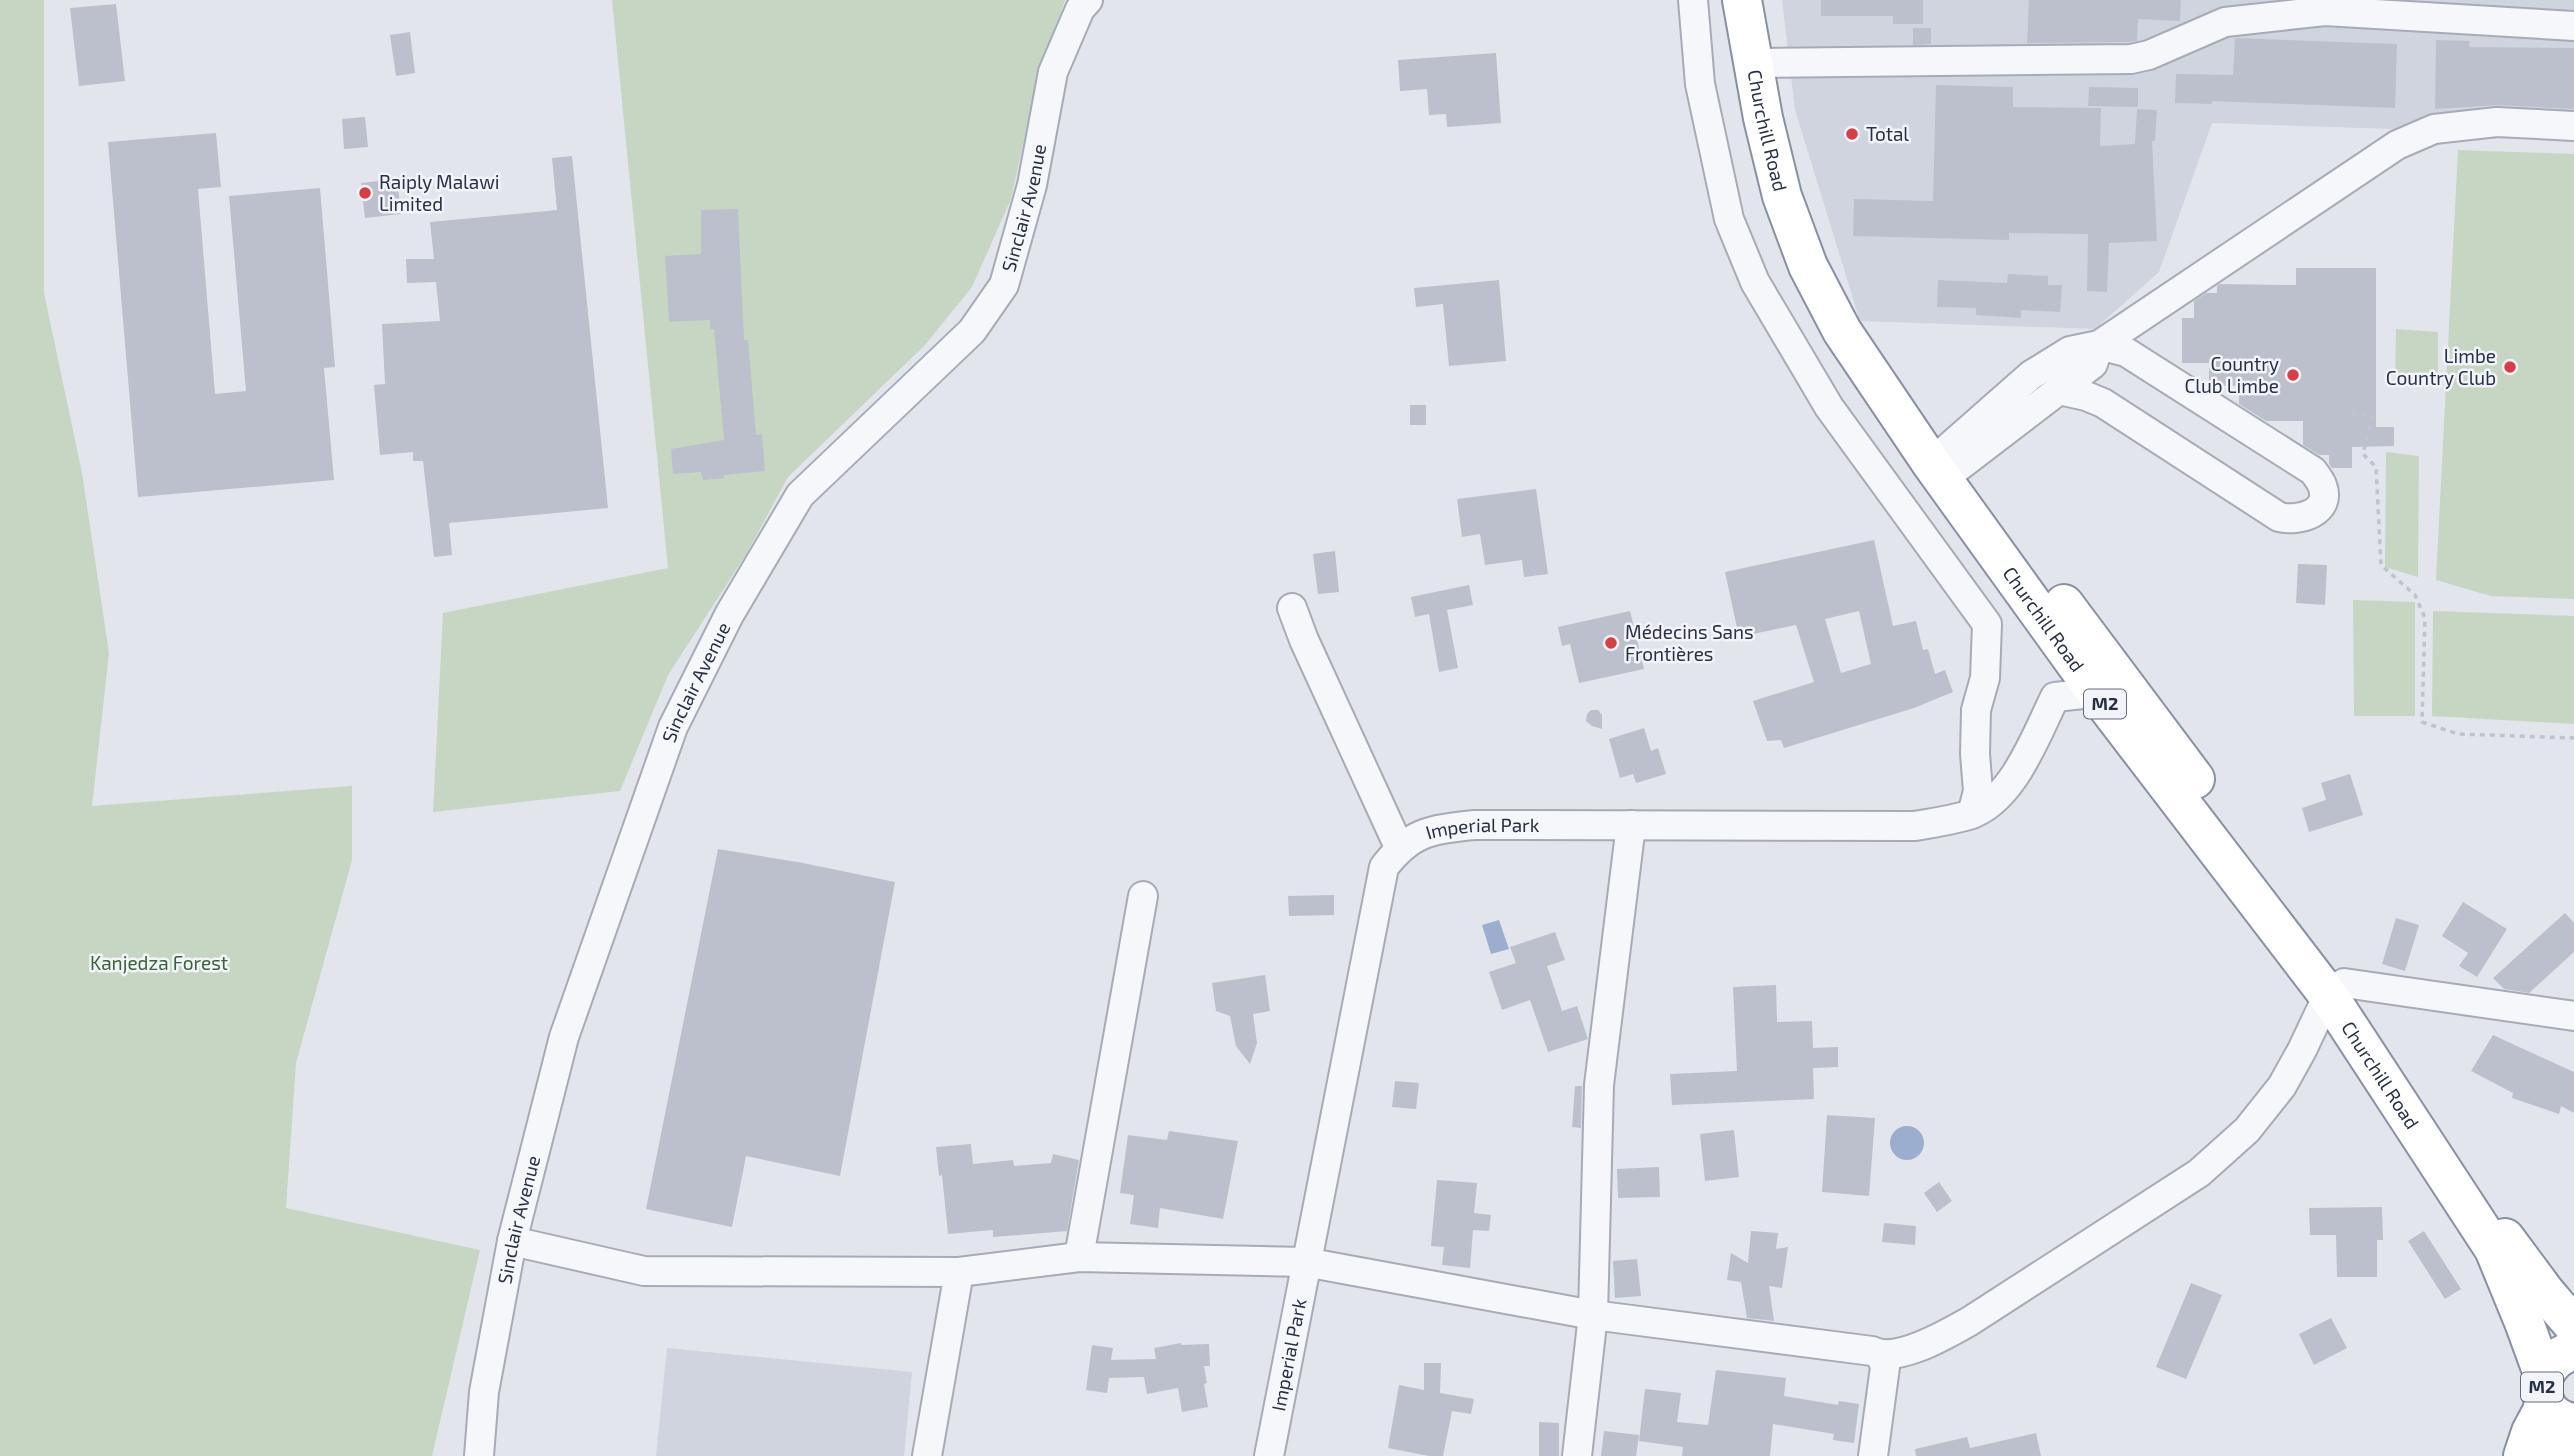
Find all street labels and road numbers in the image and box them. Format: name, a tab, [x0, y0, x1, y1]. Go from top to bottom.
street label: Churchill Road	[1744, 68, 1792, 194]
street label: Sinclair Avenue	[996, 142, 1050, 274]
street label: Churchill Road	[1998, 562, 2090, 676]
street label: Sinclair Avenue	[657, 618, 735, 745]
road number: M2	[2084, 690, 2126, 718]
street label: Imperial Park	[1423, 813, 1540, 844]
street label: Churchill Road	[2337, 1017, 2424, 1133]
street label: Sinclair Avenue	[492, 1153, 544, 1286]
street label: Imperial Park	[1266, 1296, 1311, 1413]
road number: M2	[2521, 1372, 2563, 1402]

